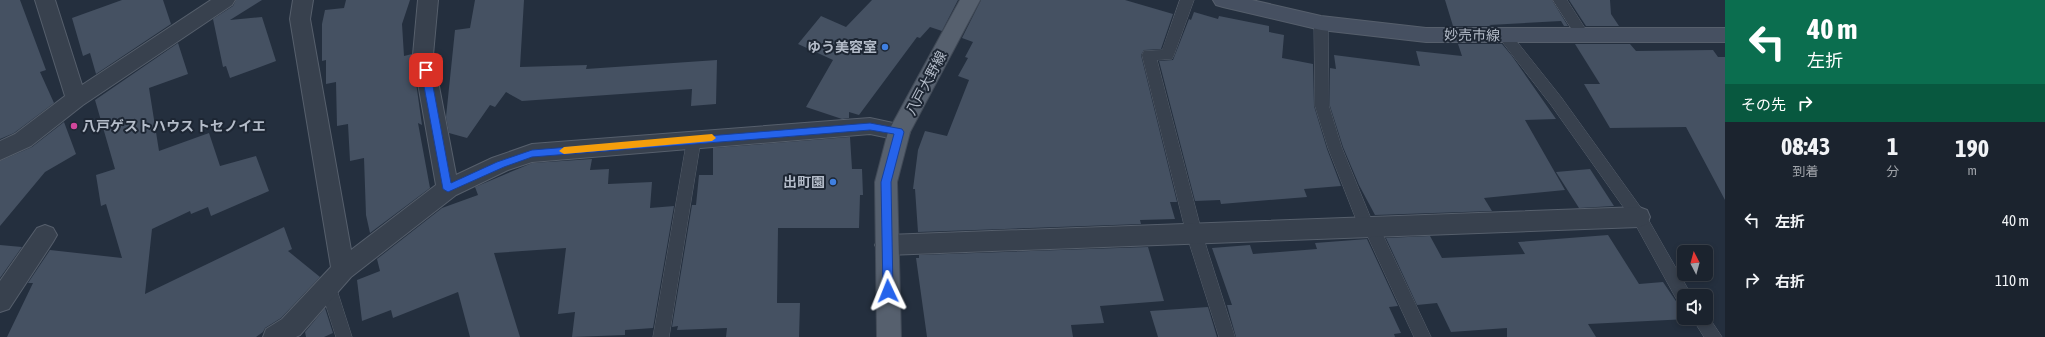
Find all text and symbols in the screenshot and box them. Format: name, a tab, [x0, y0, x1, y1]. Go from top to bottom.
text: 40 m	[1807, 13, 1857, 45]
icon: left	[1741, 16, 1793, 68]
street label: 妙売市線	[1444, 27, 1500, 43]
place label: ゆう美容室	[807, 39, 877, 55]
marker: ゆう美容室	[880, 42, 890, 52]
street label: 八戸大野線	[903, 48, 949, 118]
text: 左折	[1807, 50, 1843, 71]
pin	[409, 53, 443, 87]
icon: arrive	[415, 59, 437, 81]
icon: right	[1794, 92, 1816, 114]
text: その先	[1741, 96, 1786, 113]
place label: 八戸ゲストハウス トセノイエ	[82, 118, 266, 134]
marker: 八戸ゲストハウス トセノイエ	[69, 121, 79, 131]
text: 08:43	[1781, 133, 1830, 160]
text: 1	[1887, 133, 1898, 160]
text: 190	[1955, 135, 1989, 162]
text: m	[1967, 163, 1977, 178]
text: 到着	[1793, 164, 1819, 179]
text: 分	[1886, 164, 1899, 179]
place label: 出町園	[783, 174, 825, 190]
marker: 出町園	[828, 177, 838, 187]
icon: left	[1741, 209, 1763, 231]
text: 40 m	[2002, 212, 2029, 229]
text: 左折	[1775, 213, 1805, 230]
north arrow	[1677, 245, 1713, 281]
map controls	[1677, 245, 1713, 325]
icon: right	[1741, 269, 1763, 291]
position arrow	[867, 270, 909, 312]
text: 110 m	[1995, 272, 2029, 289]
text: 右折	[1775, 273, 1805, 290]
button: sound	[1677, 289, 1713, 325]

